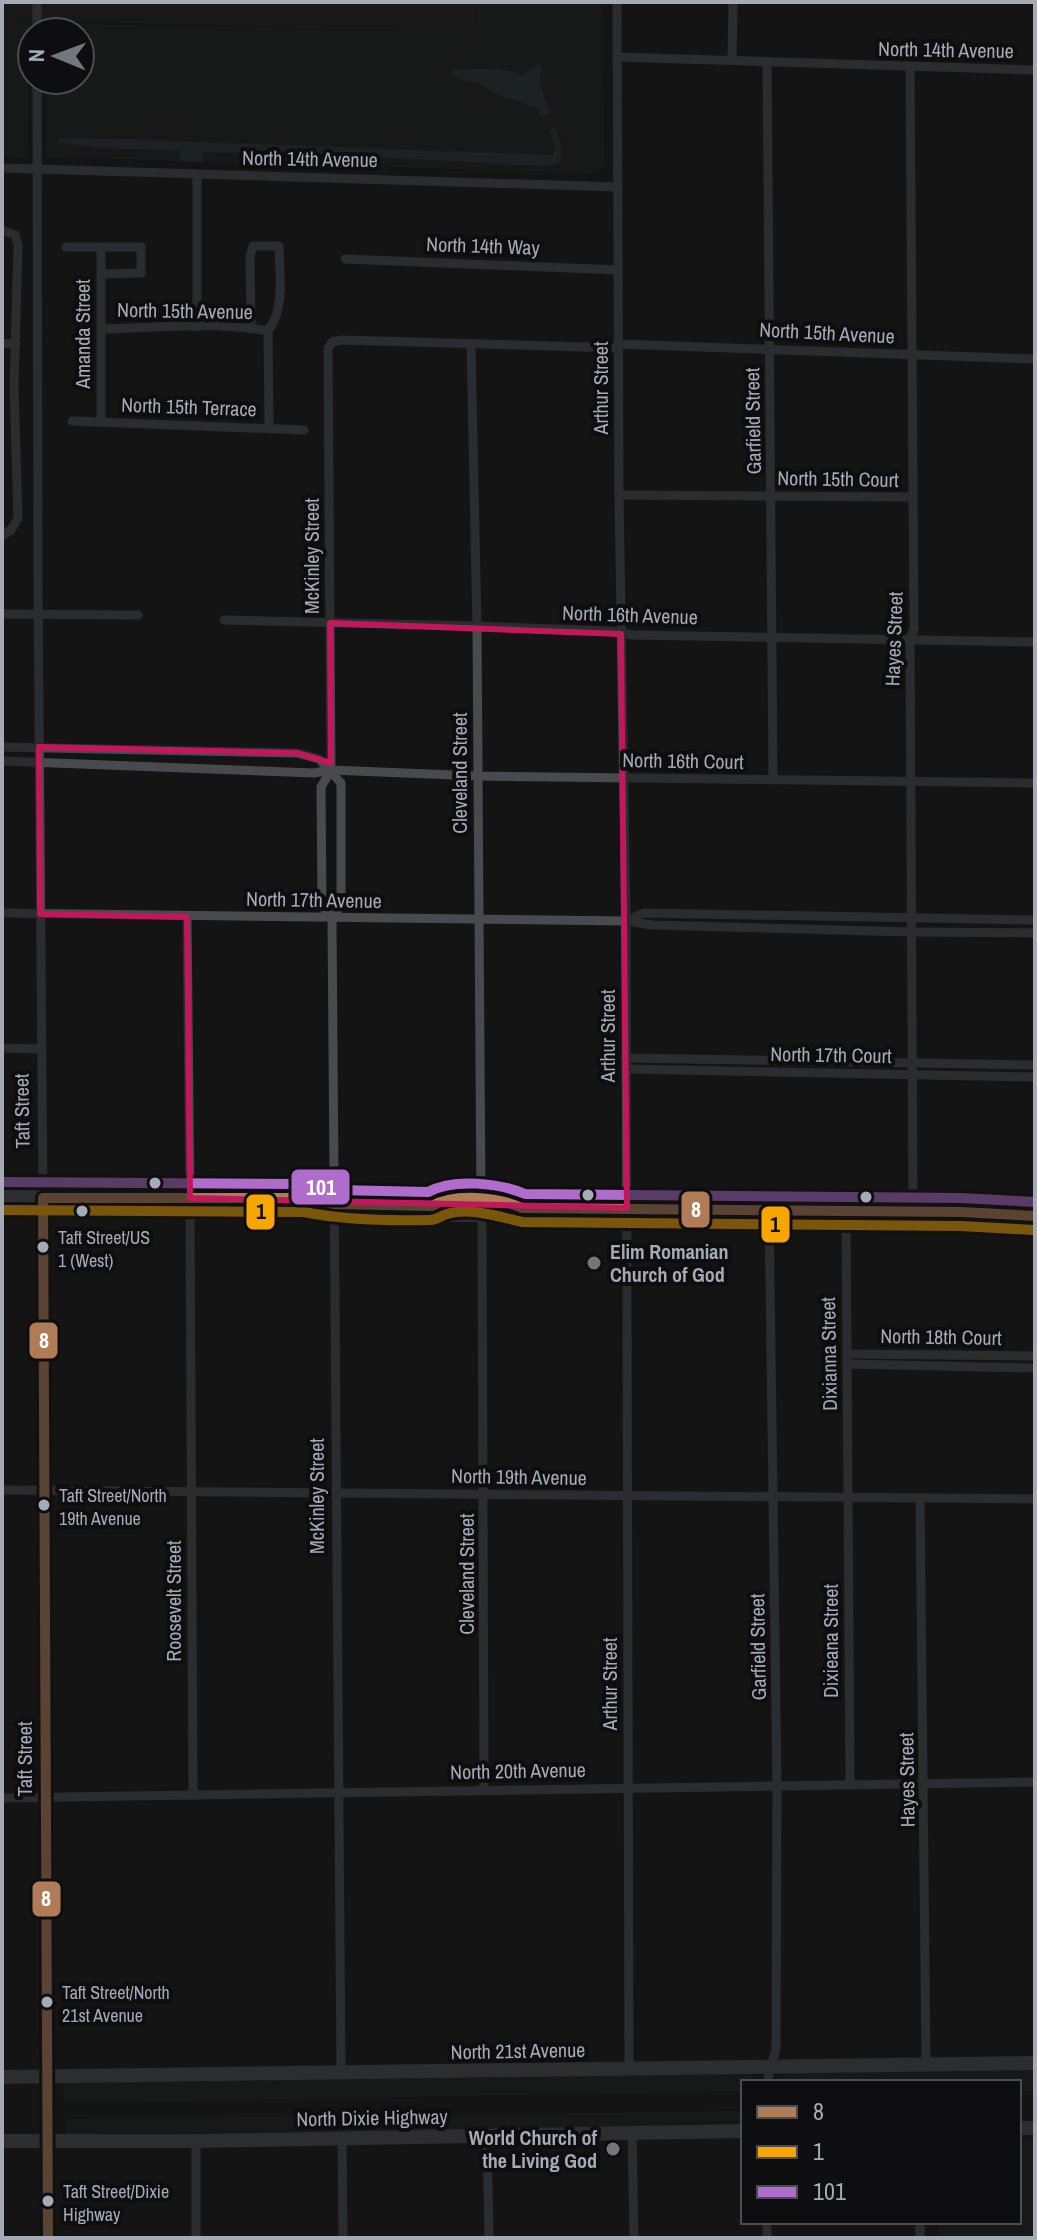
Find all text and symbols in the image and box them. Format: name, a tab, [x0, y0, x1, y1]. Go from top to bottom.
north arrow	[16, 16, 96, 96]
street label: North 14th Avenue	[878, 35, 1014, 64]
text: N	[21, 49, 51, 62]
street label: North 14th Avenue	[242, 144, 378, 173]
street label: North 14th Way	[426, 230, 541, 261]
street label: Amanda Street	[69, 279, 96, 390]
street label: North 15th Avenue	[117, 296, 253, 325]
street label: North 15th Avenue	[759, 315, 895, 350]
street label: Arthur Street	[587, 341, 614, 435]
street label: Garfield Street	[738, 367, 767, 475]
street label: North 15th Terrace	[121, 391, 257, 422]
street label: North 15th Court	[777, 464, 899, 493]
street label: McKinley Street	[298, 498, 325, 614]
street label: Hayes Street	[878, 591, 909, 687]
street label: North 16th Avenue	[562, 599, 698, 630]
street label: Cleveland Street	[446, 712, 473, 834]
street label: North 16th Court	[622, 746, 744, 775]
street label: North 17th Avenue	[246, 885, 382, 914]
street label: Arthur Street	[594, 989, 621, 1083]
street label: North 17th Court	[770, 1040, 892, 1069]
street label: Taft Street	[7, 1073, 36, 1149]
line badge: 101	[290, 1168, 351, 1206]
text: 101	[306, 1172, 337, 1202]
unlabelled marker	[147, 1175, 163, 1191]
unlabelled marker	[580, 1187, 596, 1203]
unlabelled marker	[858, 1189, 874, 1205]
line badge: 8	[680, 1190, 711, 1229]
line badge: 1	[245, 1193, 276, 1231]
text: 8	[691, 1194, 701, 1224]
text: 1	[256, 1196, 267, 1226]
unlabelled marker	[74, 1203, 90, 1219]
line badge: 1	[760, 1205, 791, 1244]
text: 1	[770, 1209, 781, 1239]
place label: Taft Street/US 1 (West)	[58, 1225, 150, 1273]
place label: Elim Romanian Church of God	[610, 1238, 728, 1288]
marker: Taft Street/US 1 (West)	[35, 1239, 51, 1255]
marker: Elim Romanian Church of God	[585, 1254, 603, 1272]
street label: Dixianna Street	[814, 1296, 843, 1411]
line badge: 8	[28, 1321, 59, 1360]
street label: North 18th Court	[880, 1322, 1002, 1351]
text: 8	[39, 1325, 49, 1355]
street label: McKinley Street	[303, 1438, 330, 1554]
street label: North 19th Avenue	[451, 1462, 587, 1491]
place label: Taft Street/North 19th Avenue	[59, 1483, 167, 1531]
marker: Taft Street/North 19th Avenue	[36, 1497, 52, 1513]
street label: Cleveland Street	[453, 1513, 480, 1635]
street label: Roosevelt Street	[160, 1540, 187, 1662]
street label: Dixieana Street	[817, 1584, 844, 1698]
street label: Garfield Street	[743, 1593, 772, 1701]
street label: Arthur Street	[596, 1637, 623, 1731]
street label: Taft Street	[11, 1721, 38, 1797]
street label: Hayes Street	[892, 1732, 921, 1828]
street label: North 20th Avenue	[450, 1756, 586, 1785]
line badge: 8	[31, 1880, 62, 1918]
text: 8	[41, 1883, 51, 1913]
place label: Taft Street/North 21st Avenue	[62, 1980, 170, 2028]
marker: Taft Street/North 21st Avenue	[39, 1994, 55, 2010]
street label: North 21st Avenue	[450, 2036, 586, 2065]
legend	[741, 2080, 1021, 2224]
text: 8	[813, 2095, 824, 2127]
street label: North Dixie Highway	[296, 2103, 449, 2132]
place label: World Church of the Living God	[469, 2124, 598, 2174]
text: 1	[813, 2135, 824, 2167]
marker: World Church of the Living God	[604, 2140, 622, 2158]
text: 101	[813, 2175, 846, 2207]
place label: Taft Street/Dixie Highway	[63, 2179, 169, 2227]
marker: Taft Street/Dixie Highway	[40, 2193, 56, 2209]

